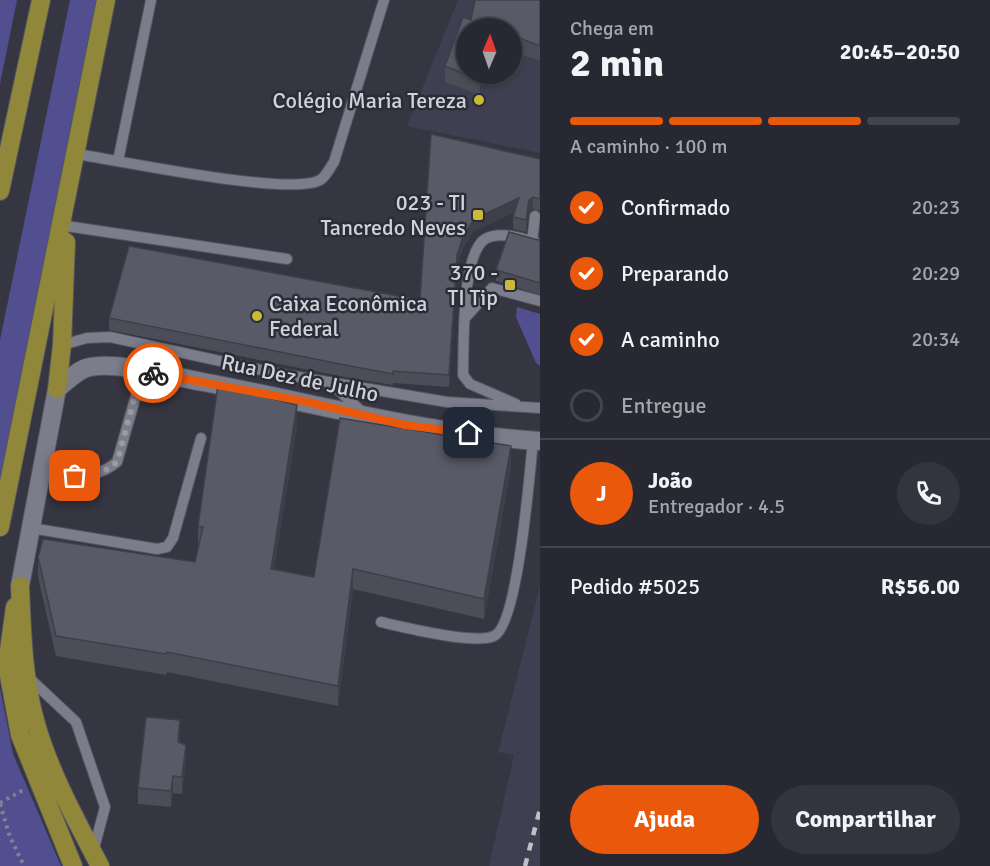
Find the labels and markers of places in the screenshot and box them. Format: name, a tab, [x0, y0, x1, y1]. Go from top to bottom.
place label: Colégio Maria Tereza	[272, 87, 467, 114]
marker: Colégio Maria Tereza	[472, 93, 486, 107]
place label: 023 - TI Tancredo Neves	[321, 189, 466, 241]
marker: 023 - TI Tancredo Neves	[471, 208, 485, 222]
place label: 370 - TI Tip	[447, 259, 498, 311]
marker: 370 - TI Tip	[503, 278, 517, 292]
place label: Caixa Econômica Federal	[269, 290, 427, 342]
marker: Caixa Econômica Federal	[250, 309, 264, 323]
pin	[443, 407, 494, 458]
pin	[49, 450, 100, 501]

